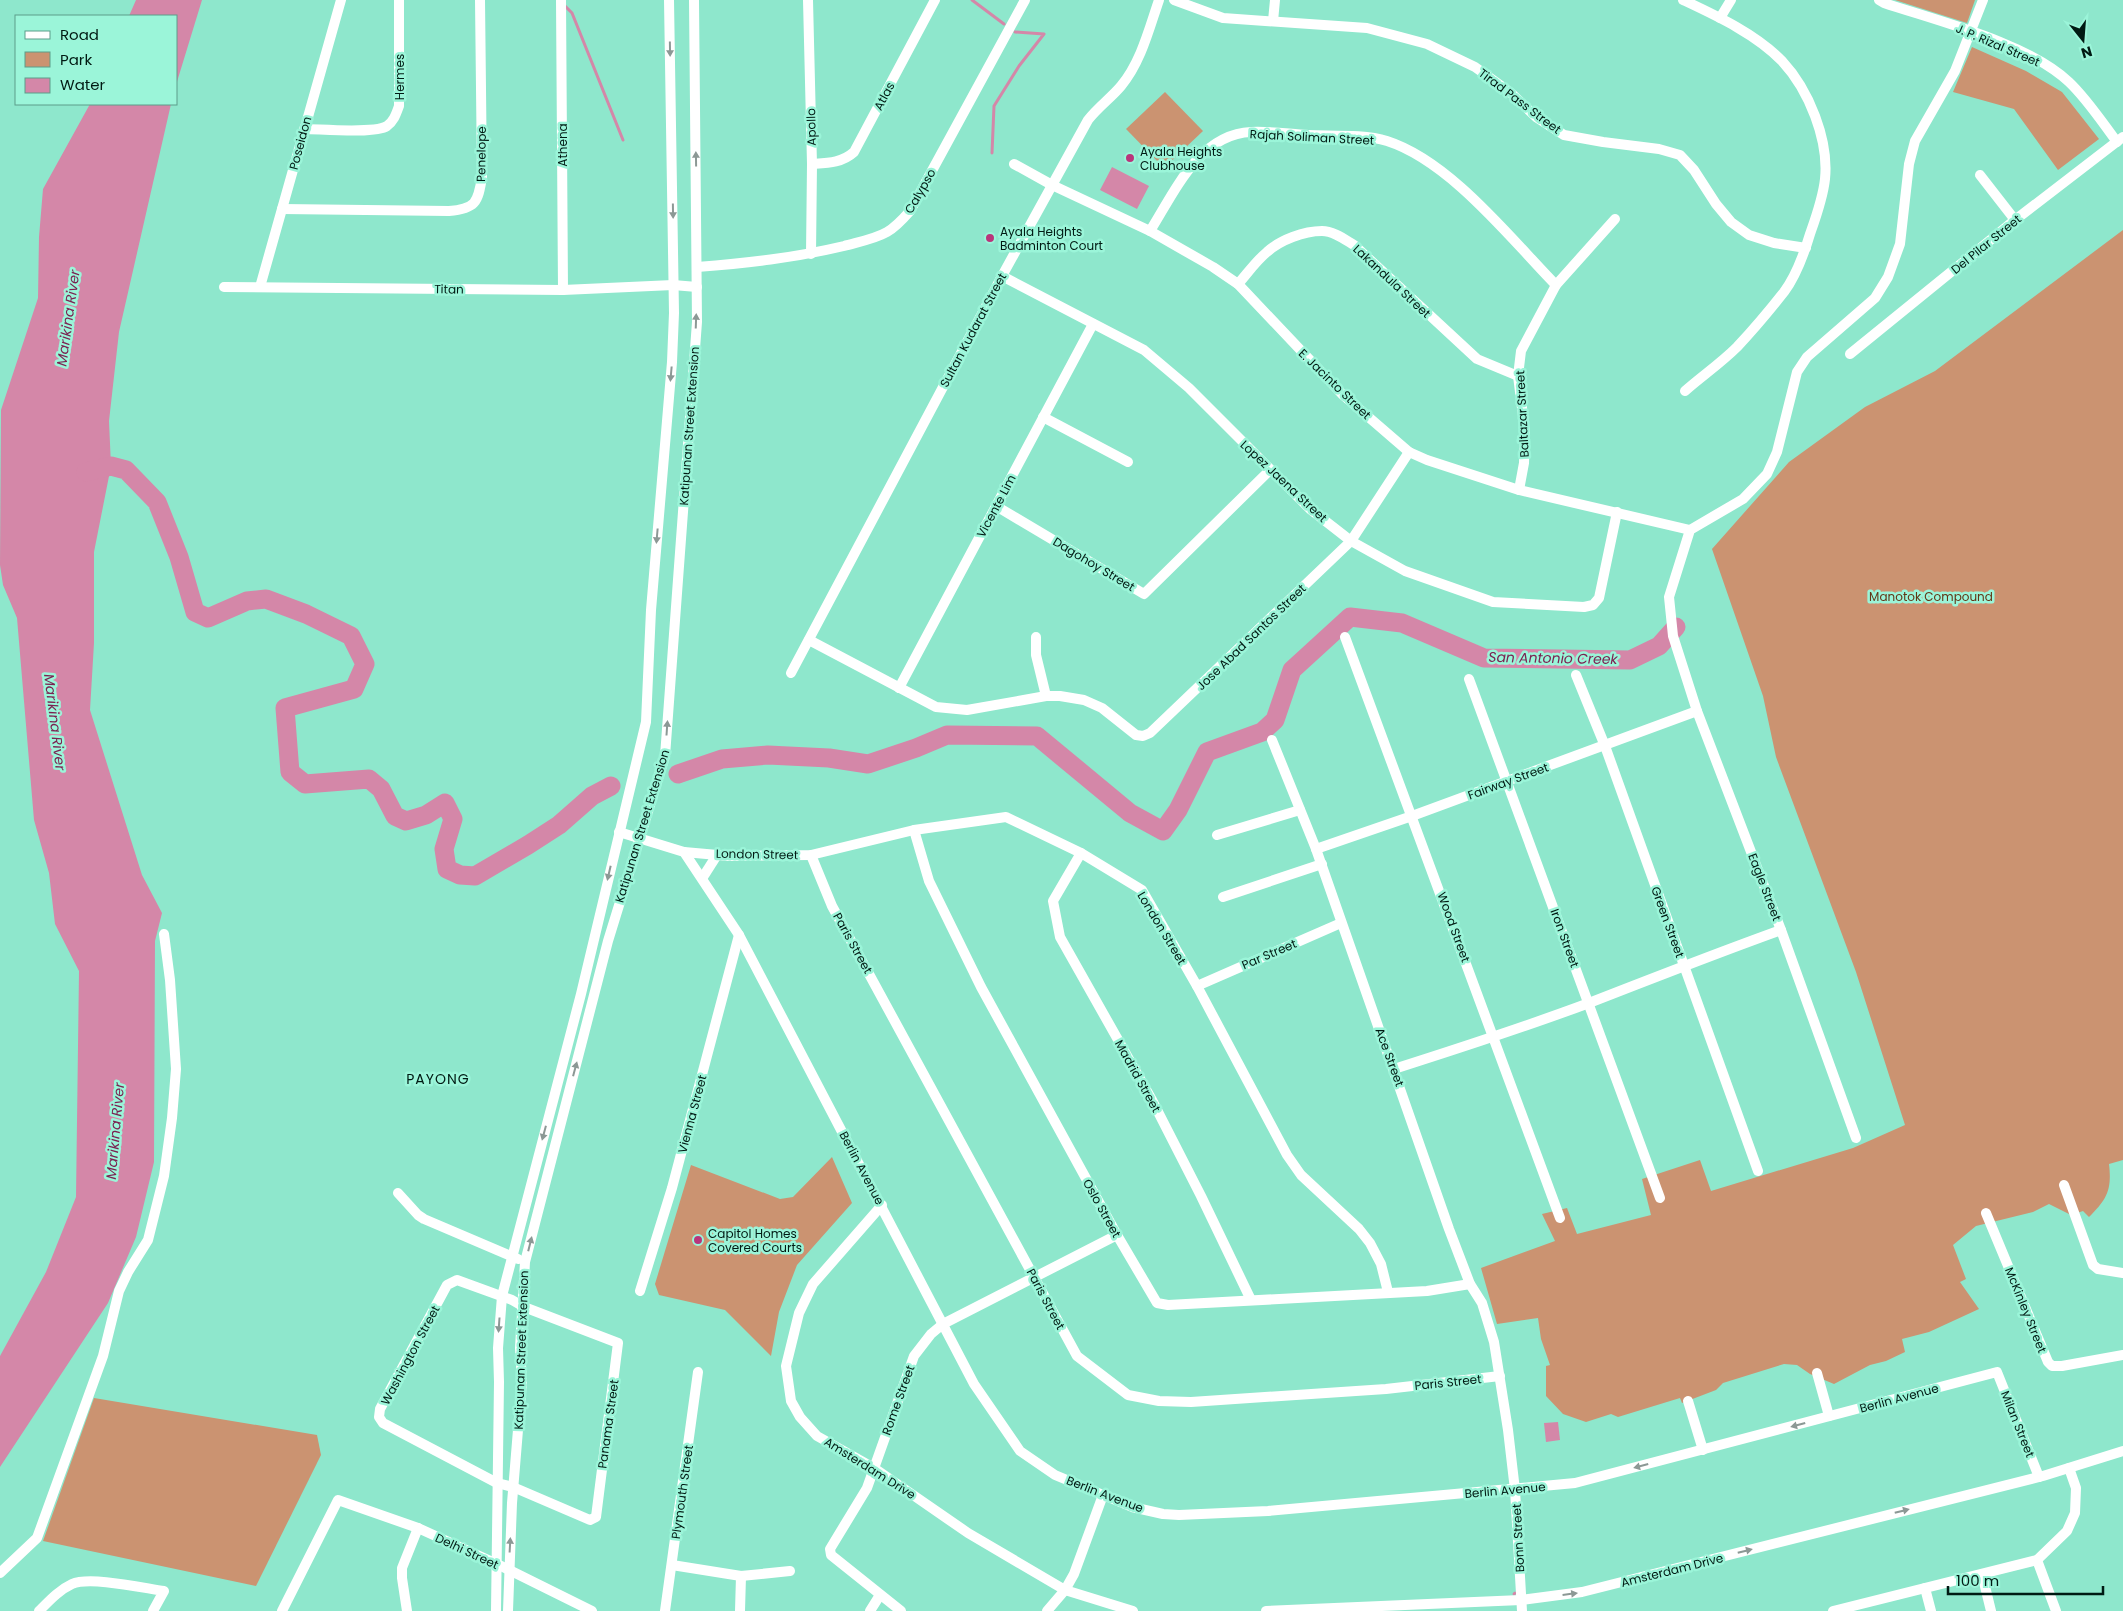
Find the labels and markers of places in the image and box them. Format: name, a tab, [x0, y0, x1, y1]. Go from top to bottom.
place label: Ayala Heights Clubhouse	[1140, 143, 1222, 174]
marker: Ayala Heights Clubhouse	[1124, 152, 1136, 164]
place label: Ayala Heights Badminton Court	[1000, 223, 1103, 254]
marker: Ayala Heights Badminton Court	[984, 232, 996, 244]
place label: Capitol Homes Covered Courts	[708, 1225, 802, 1256]
marker: Capitol Homes Covered Courts	[692, 1234, 704, 1246]

